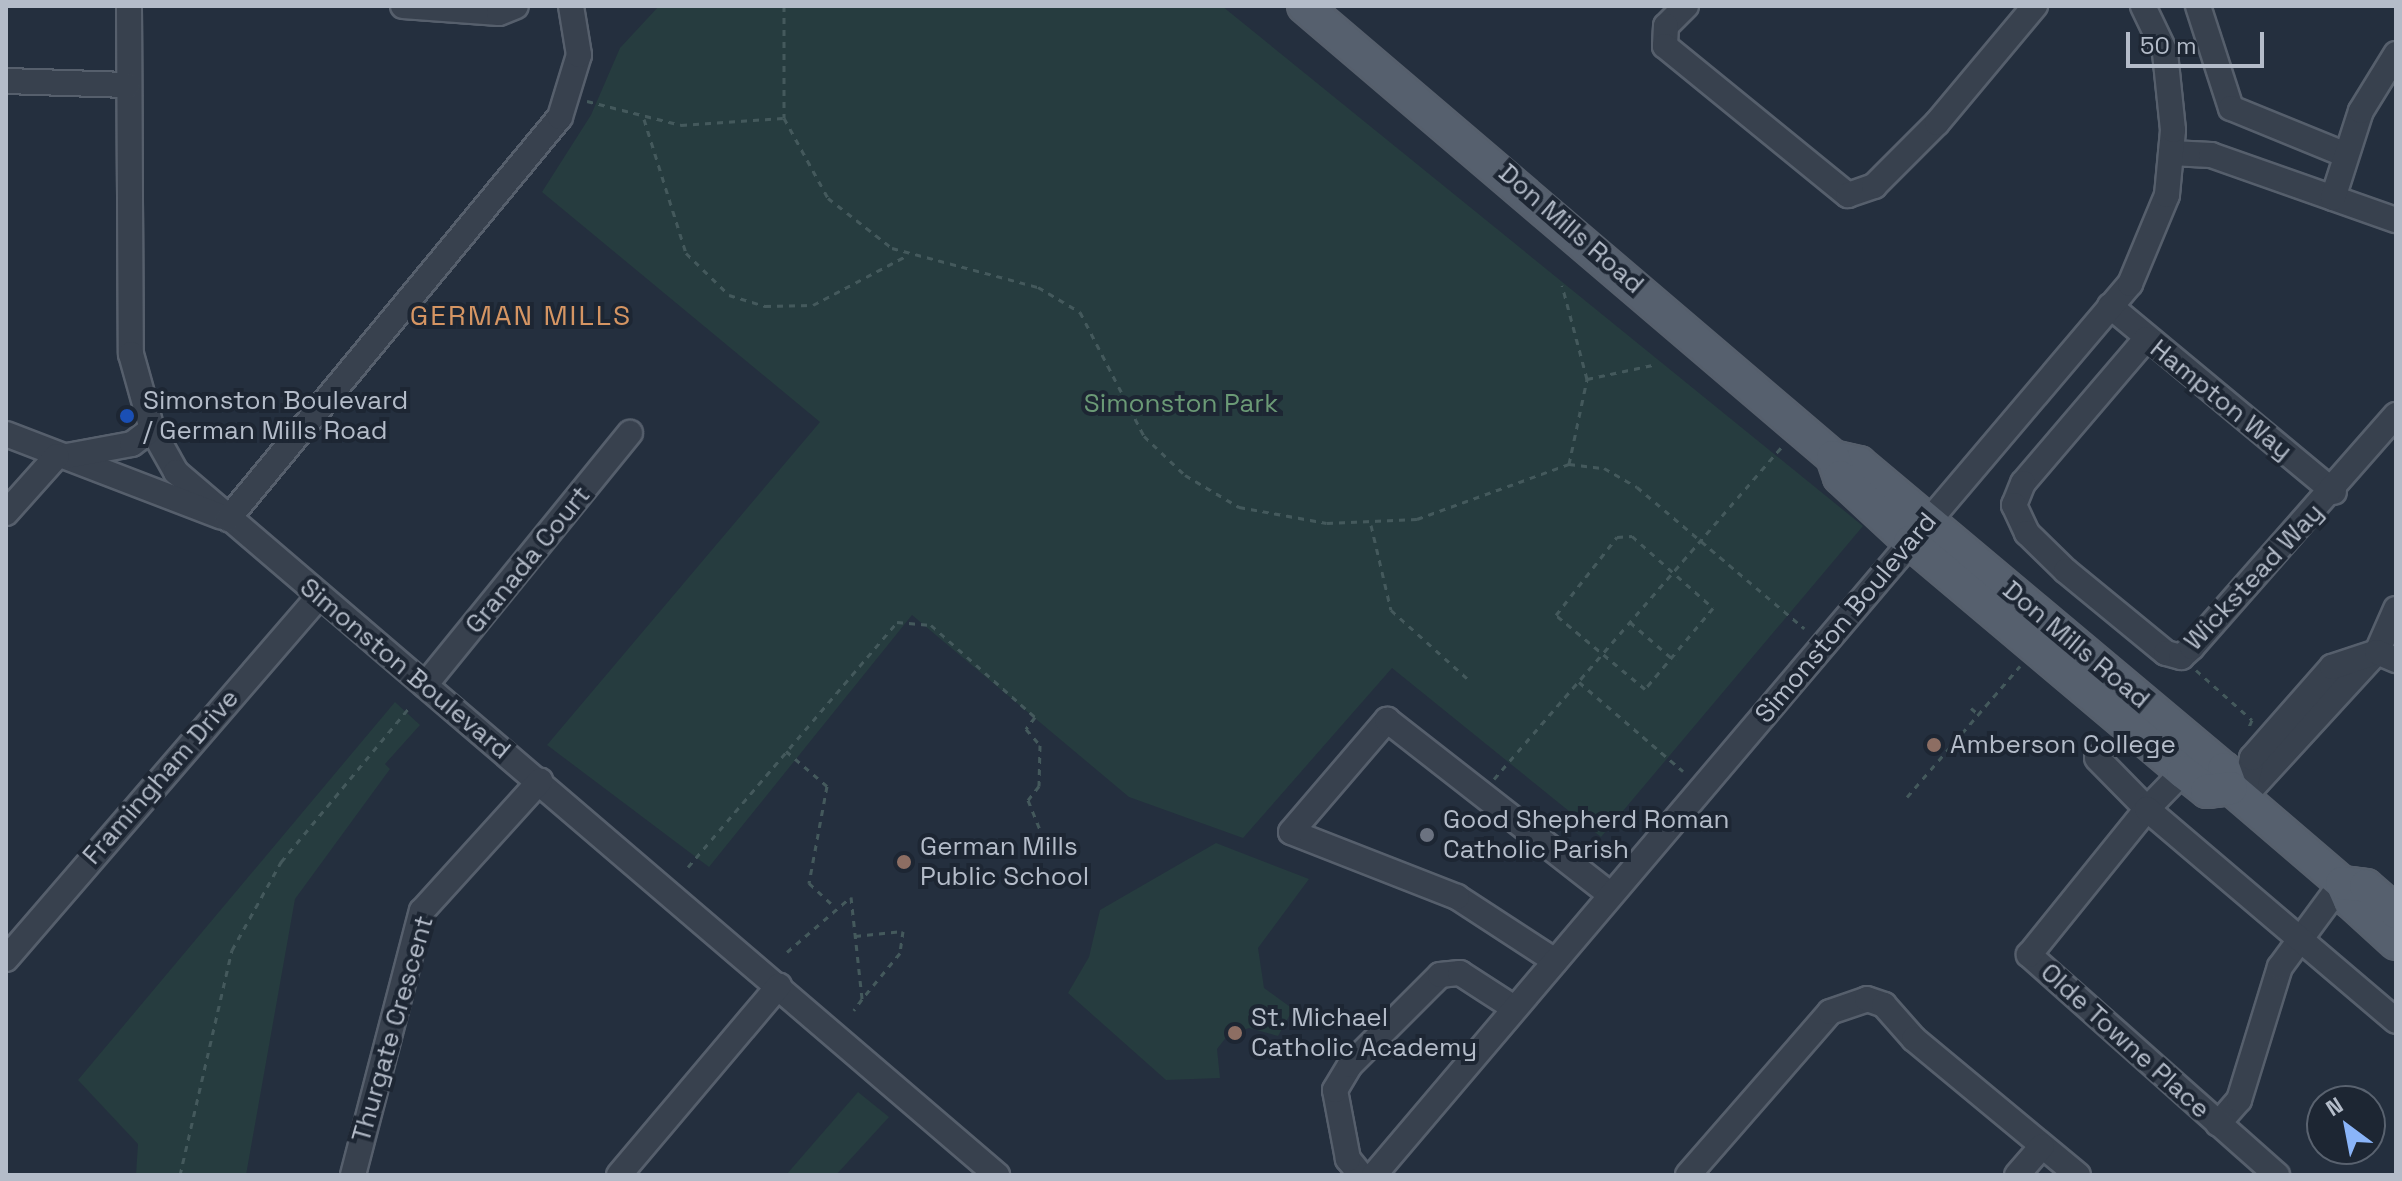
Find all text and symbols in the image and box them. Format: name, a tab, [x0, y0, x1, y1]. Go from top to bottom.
scale bar	[2130, 16, 2268, 66]
text: 50 m	[2140, 30, 2197, 61]
street label: Don Mills Road	[1492, 158, 1650, 300]
district label: GERMAN MILLS	[410, 298, 632, 332]
street label: Hampton Way	[2144, 333, 2298, 467]
place label: Simonston Boulevard / German Mills Road	[143, 385, 408, 446]
park label: Simonston Park	[1084, 388, 1278, 420]
marker: Simonston Boulevard / German Mills Road	[118, 407, 136, 425]
street label: Granada Court	[459, 480, 597, 640]
street label: Wickstead Way	[2178, 497, 2330, 657]
street label: Simonston Boulevard	[1749, 506, 1943, 730]
street label: Simonston Boulevard	[293, 572, 517, 766]
street label: Don Mills Road	[1996, 575, 2156, 715]
street label: Framingham Drive	[76, 683, 246, 871]
place label: Amberson College	[1950, 729, 2176, 761]
marker: Amberson College	[1925, 736, 1943, 754]
place label: Good Shepherd Roman Catholic Parish	[1443, 804, 1730, 866]
marker: Good Shepherd Roman Catholic Parish	[1418, 826, 1436, 844]
place label: German Mills Public School	[920, 831, 1089, 892]
marker: German Mills Public School	[895, 853, 913, 871]
street label: Thurgate Crescent	[346, 912, 440, 1146]
street label: Olde Towne Place	[2034, 957, 2216, 1125]
place label: St. Michael Catholic Academy	[1251, 1002, 1477, 1064]
marker: St. Michael Catholic Academy	[1226, 1024, 1244, 1042]
north arrow	[2306, 1085, 2386, 1165]
text: N	[2321, 1091, 2348, 1122]

